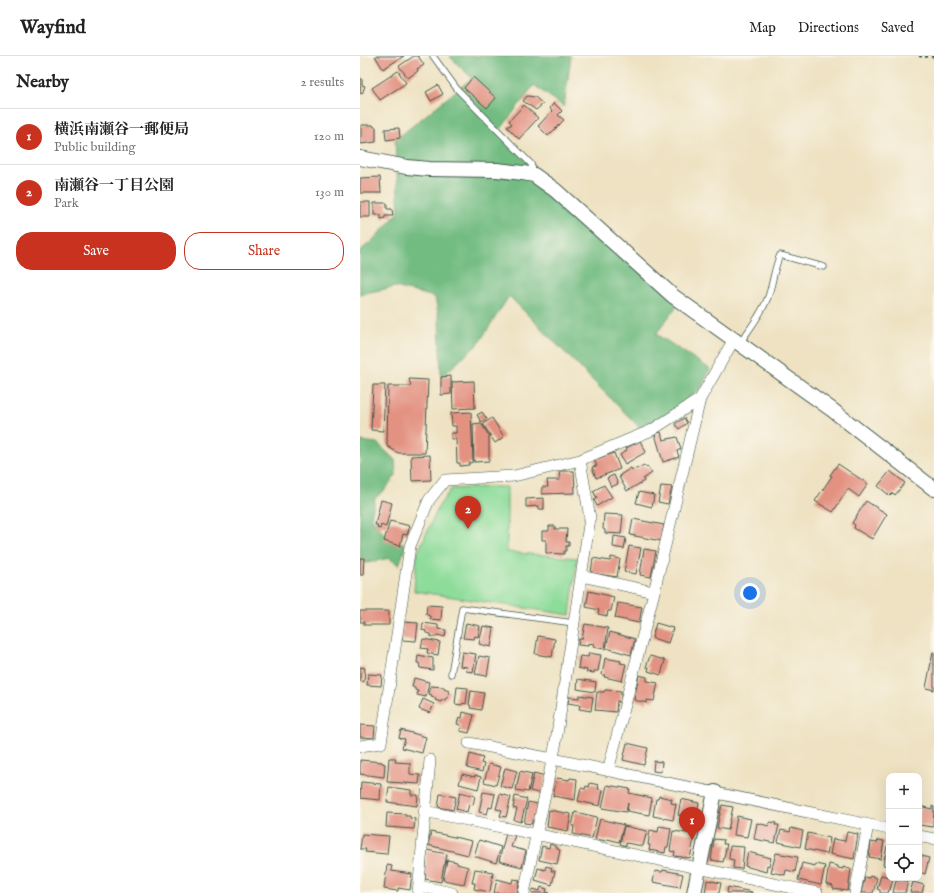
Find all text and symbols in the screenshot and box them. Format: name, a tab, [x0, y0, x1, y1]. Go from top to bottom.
text: Wayfind	[20, 16, 86, 40]
text: Map	[749, 19, 776, 37]
text: Directions	[798, 19, 859, 37]
text: Saved	[881, 19, 914, 37]
text: Nearby	[16, 72, 69, 93]
text: 2 results	[300, 74, 344, 91]
text: 横浜南瀬谷一郵便局	[54, 120, 189, 139]
text: 1	[27, 128, 31, 145]
text: 120 m	[314, 128, 344, 145]
text: Public building	[54, 139, 136, 156]
text: 南瀬谷一丁目公園	[54, 176, 174, 195]
text: 2	[26, 184, 32, 201]
text: 130 m	[315, 184, 344, 201]
text: Park	[54, 195, 79, 212]
button: Save	[16, 232, 176, 270]
button: Share	[184, 232, 344, 270]
pin: 2	[455, 496, 481, 529]
your location	[740, 583, 760, 603]
map controls	[886, 773, 922, 881]
button: +	[886, 773, 922, 809]
pin: 1	[679, 807, 705, 840]
button: −	[886, 809, 922, 845]
button: locate	[886, 845, 922, 881]

